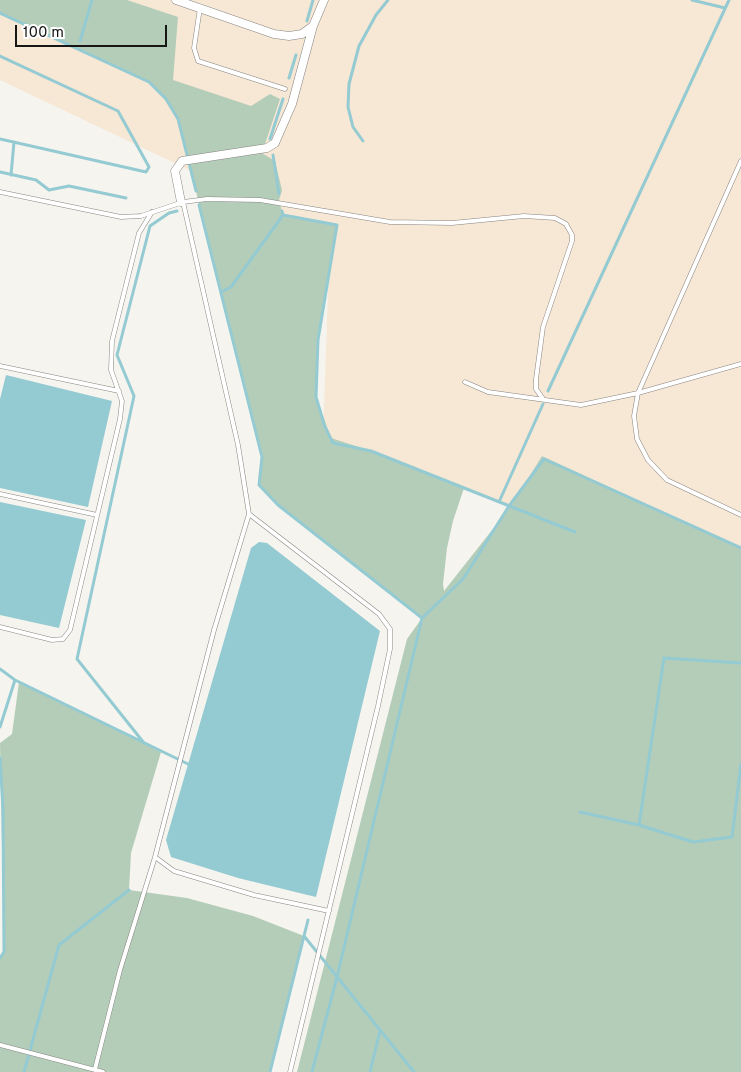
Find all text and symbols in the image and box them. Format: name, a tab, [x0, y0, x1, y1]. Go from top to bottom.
scale bar	[18, 15, 170, 47]
text: 100 m	[23, 24, 64, 43]

